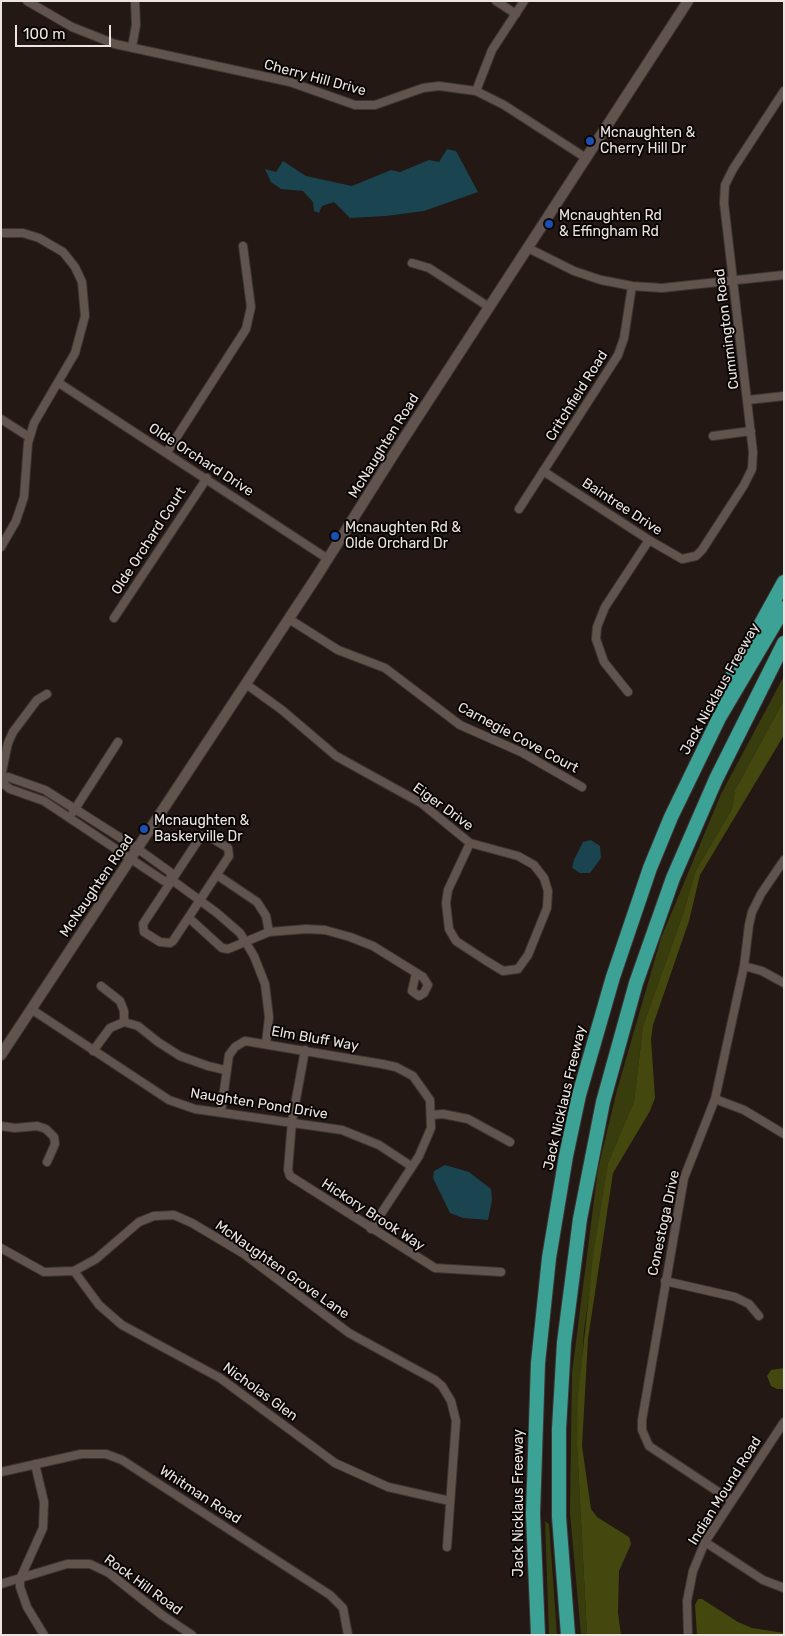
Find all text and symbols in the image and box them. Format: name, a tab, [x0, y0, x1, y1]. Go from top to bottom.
scale bar	[18, 15, 114, 47]
text: 100 m	[23, 25, 65, 43]
street label: Cherry Hill Drive	[262, 56, 368, 100]
place label: Mcnaughten & Cherry Hill Dr	[600, 125, 695, 158]
marker: Mcnaughten & Cherry Hill Dr	[584, 135, 596, 147]
place label: Mcnaughten Rd & Effingham Rd	[559, 208, 662, 240]
marker: Mcnaughten Rd & Effingham Rd	[543, 218, 555, 230]
street label: Cummington Road	[711, 268, 743, 390]
street label: Critchfield Road	[542, 348, 612, 444]
street label: McNaughten Road	[345, 391, 423, 501]
street label: Olde Orchard Drive	[145, 420, 257, 500]
street label: Baintree Drive	[579, 475, 665, 539]
street label: Olde Orchard Court	[108, 484, 190, 598]
place label: Mcnaughten Rd & Olde Orchard Dr	[345, 520, 461, 552]
marker: Mcnaughten Rd & Olde Orchard Dr	[329, 530, 341, 542]
street label: Jack Nicklaus Freeway	[677, 620, 763, 758]
street label: Carnegie Cove Court	[455, 699, 581, 777]
street label: Eiger Drive	[410, 779, 476, 835]
place label: Mcnaughten & Baskerville Dr	[154, 813, 249, 846]
marker: Mcnaughten & Baskerville Dr	[138, 823, 150, 835]
street label: McNaughten Road	[57, 832, 137, 940]
street label: Elm Bluff Way	[270, 1023, 360, 1055]
street label: Jack Nicklaus Freeway	[540, 1024, 590, 1172]
street label: Naughten Pond Drive	[189, 1085, 329, 1123]
street label: Conestoga Drive	[645, 1169, 683, 1277]
street label: Hickory Brook Way	[318, 1175, 428, 1255]
street label: McNaughten Grove Lane	[212, 1217, 352, 1323]
street label: Nicholas Glen	[219, 1359, 301, 1425]
street label: Jack Nicklaus Freeway	[511, 1429, 527, 1577]
street label: Indian Mound Road	[685, 1434, 765, 1548]
street label: Whitman Road	[156, 1462, 244, 1528]
street label: Rock Hill Road	[101, 1551, 185, 1619]

